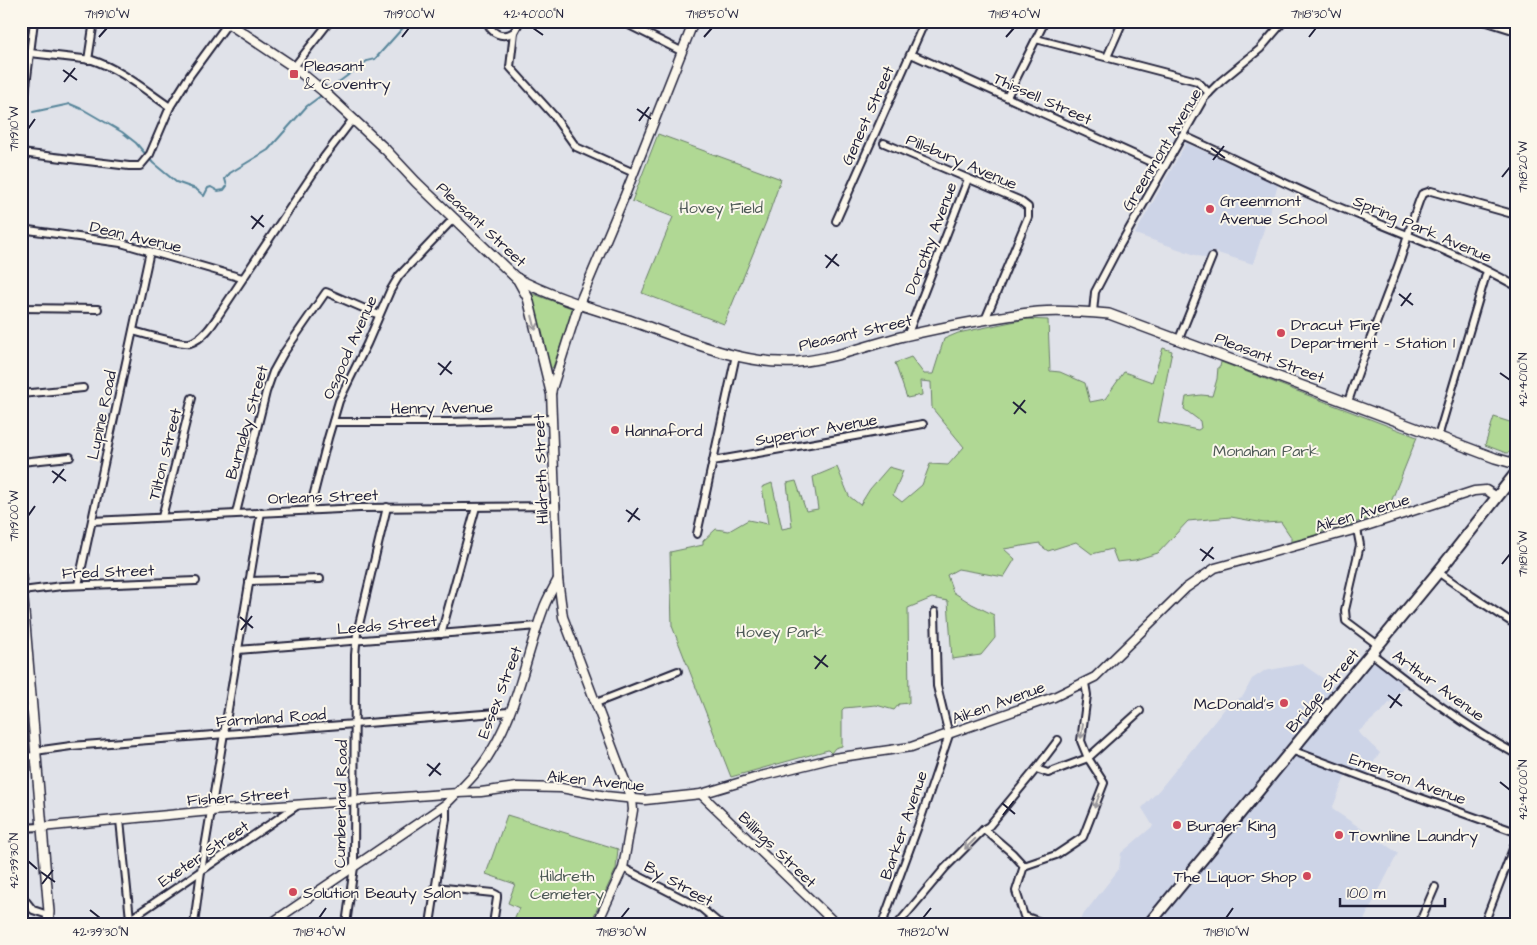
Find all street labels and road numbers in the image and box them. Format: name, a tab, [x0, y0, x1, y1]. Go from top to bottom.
street label: Genest Street	[836, 62, 900, 169]
street label: Thissell Street	[990, 67, 1096, 131]
street label: Greenmont Avenue	[1116, 84, 1207, 215]
street label: Pillsbury Avenue	[902, 129, 1021, 196]
street label: Pleasant Street	[431, 177, 532, 273]
street label: Dorothy Avenue	[899, 179, 964, 298]
street label: Spring Park Avenue	[1350, 190, 1496, 269]
street label: Dean Avenue	[88, 216, 184, 258]
street label: Osgood Avenue	[317, 292, 384, 403]
street label: Pleasant Street	[796, 309, 915, 357]
street label: Pleasant Street	[1212, 327, 1328, 389]
street label: Burnaby Street	[220, 362, 275, 482]
street label: Lupine Road	[82, 369, 122, 462]
street label: Henry Avenue	[391, 396, 494, 421]
street label: Tilton Street	[143, 405, 187, 503]
street label: Superior Avenue	[753, 408, 879, 452]
street label: Hildreth Street	[528, 413, 554, 525]
street label: Orleans Street	[267, 484, 379, 510]
street label: Aiken Avenue	[1312, 488, 1412, 538]
street label: Fred Street	[61, 559, 155, 585]
street label: Leeds Street	[336, 610, 439, 640]
street label: Essex Street	[472, 642, 528, 742]
street label: Bridge Street	[1281, 644, 1366, 738]
street label: Arthur Avenue	[1388, 645, 1489, 727]
street label: Aiken Avenue	[949, 676, 1048, 730]
street label: Farmland Road	[215, 703, 327, 733]
street label: Cumberland Road	[329, 740, 353, 868]
street label: Emerson Avenue	[1346, 748, 1469, 810]
street label: Aiken Avenue	[546, 765, 646, 797]
street label: Barker Avenue	[875, 768, 933, 883]
street label: Fisher Street	[186, 782, 291, 812]
street label: Billings Street	[733, 807, 822, 894]
street label: Exeter Street	[154, 815, 254, 892]
street label: By Street	[639, 856, 718, 913]

